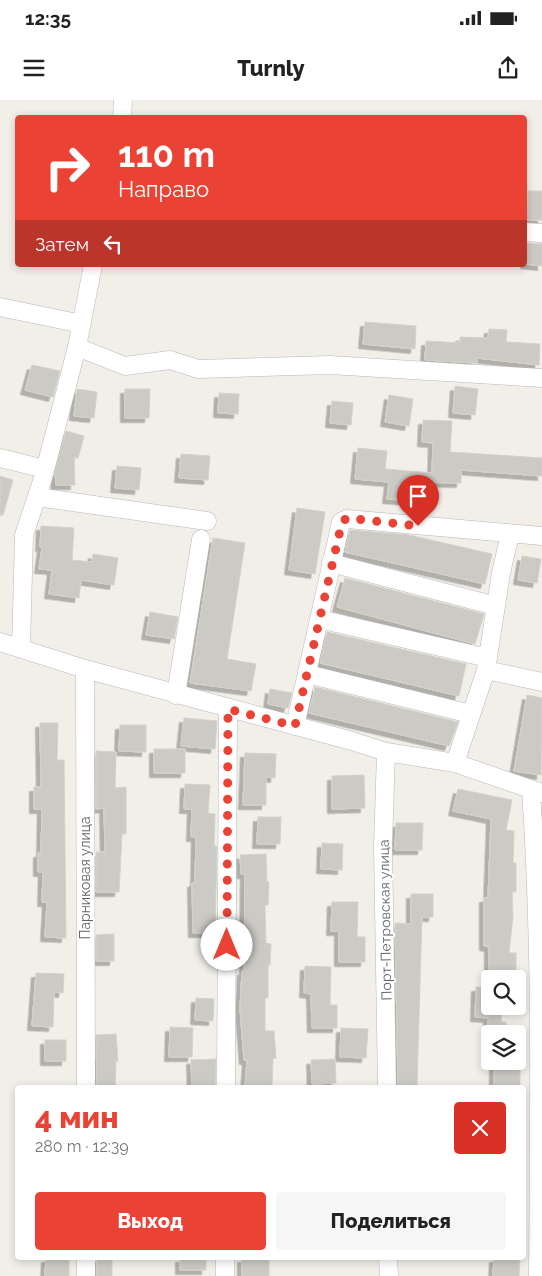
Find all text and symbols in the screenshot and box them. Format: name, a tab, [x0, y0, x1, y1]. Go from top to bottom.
text: 12:35	[25, 7, 71, 29]
icon: menu	[20, 54, 48, 82]
icon: share	[494, 54, 522, 82]
text: Turnly	[237, 55, 305, 81]
text: 110 m	[118, 134, 215, 175]
icon: right	[35, 135, 100, 200]
text: Направо	[118, 176, 209, 202]
icon: left	[99, 230, 127, 258]
text: Затем	[35, 233, 89, 255]
pin	[397, 475, 439, 526]
icon: arrive	[404, 482, 432, 510]
street label: Парниковая улица	[77, 816, 93, 940]
street label: Порт-Петровская улица	[376, 839, 394, 1001]
position arrow	[200, 918, 252, 970]
map controls	[481, 970, 526, 1070]
button: search	[481, 970, 526, 1015]
button: layers	[481, 1025, 526, 1070]
text: 4 мин	[35, 1100, 119, 1135]
button: close	[454, 1102, 506, 1154]
text: 280 m · 12:39	[35, 1137, 129, 1156]
button: Выход	[35, 1192, 266, 1250]
button: Поделиться	[276, 1192, 506, 1250]

